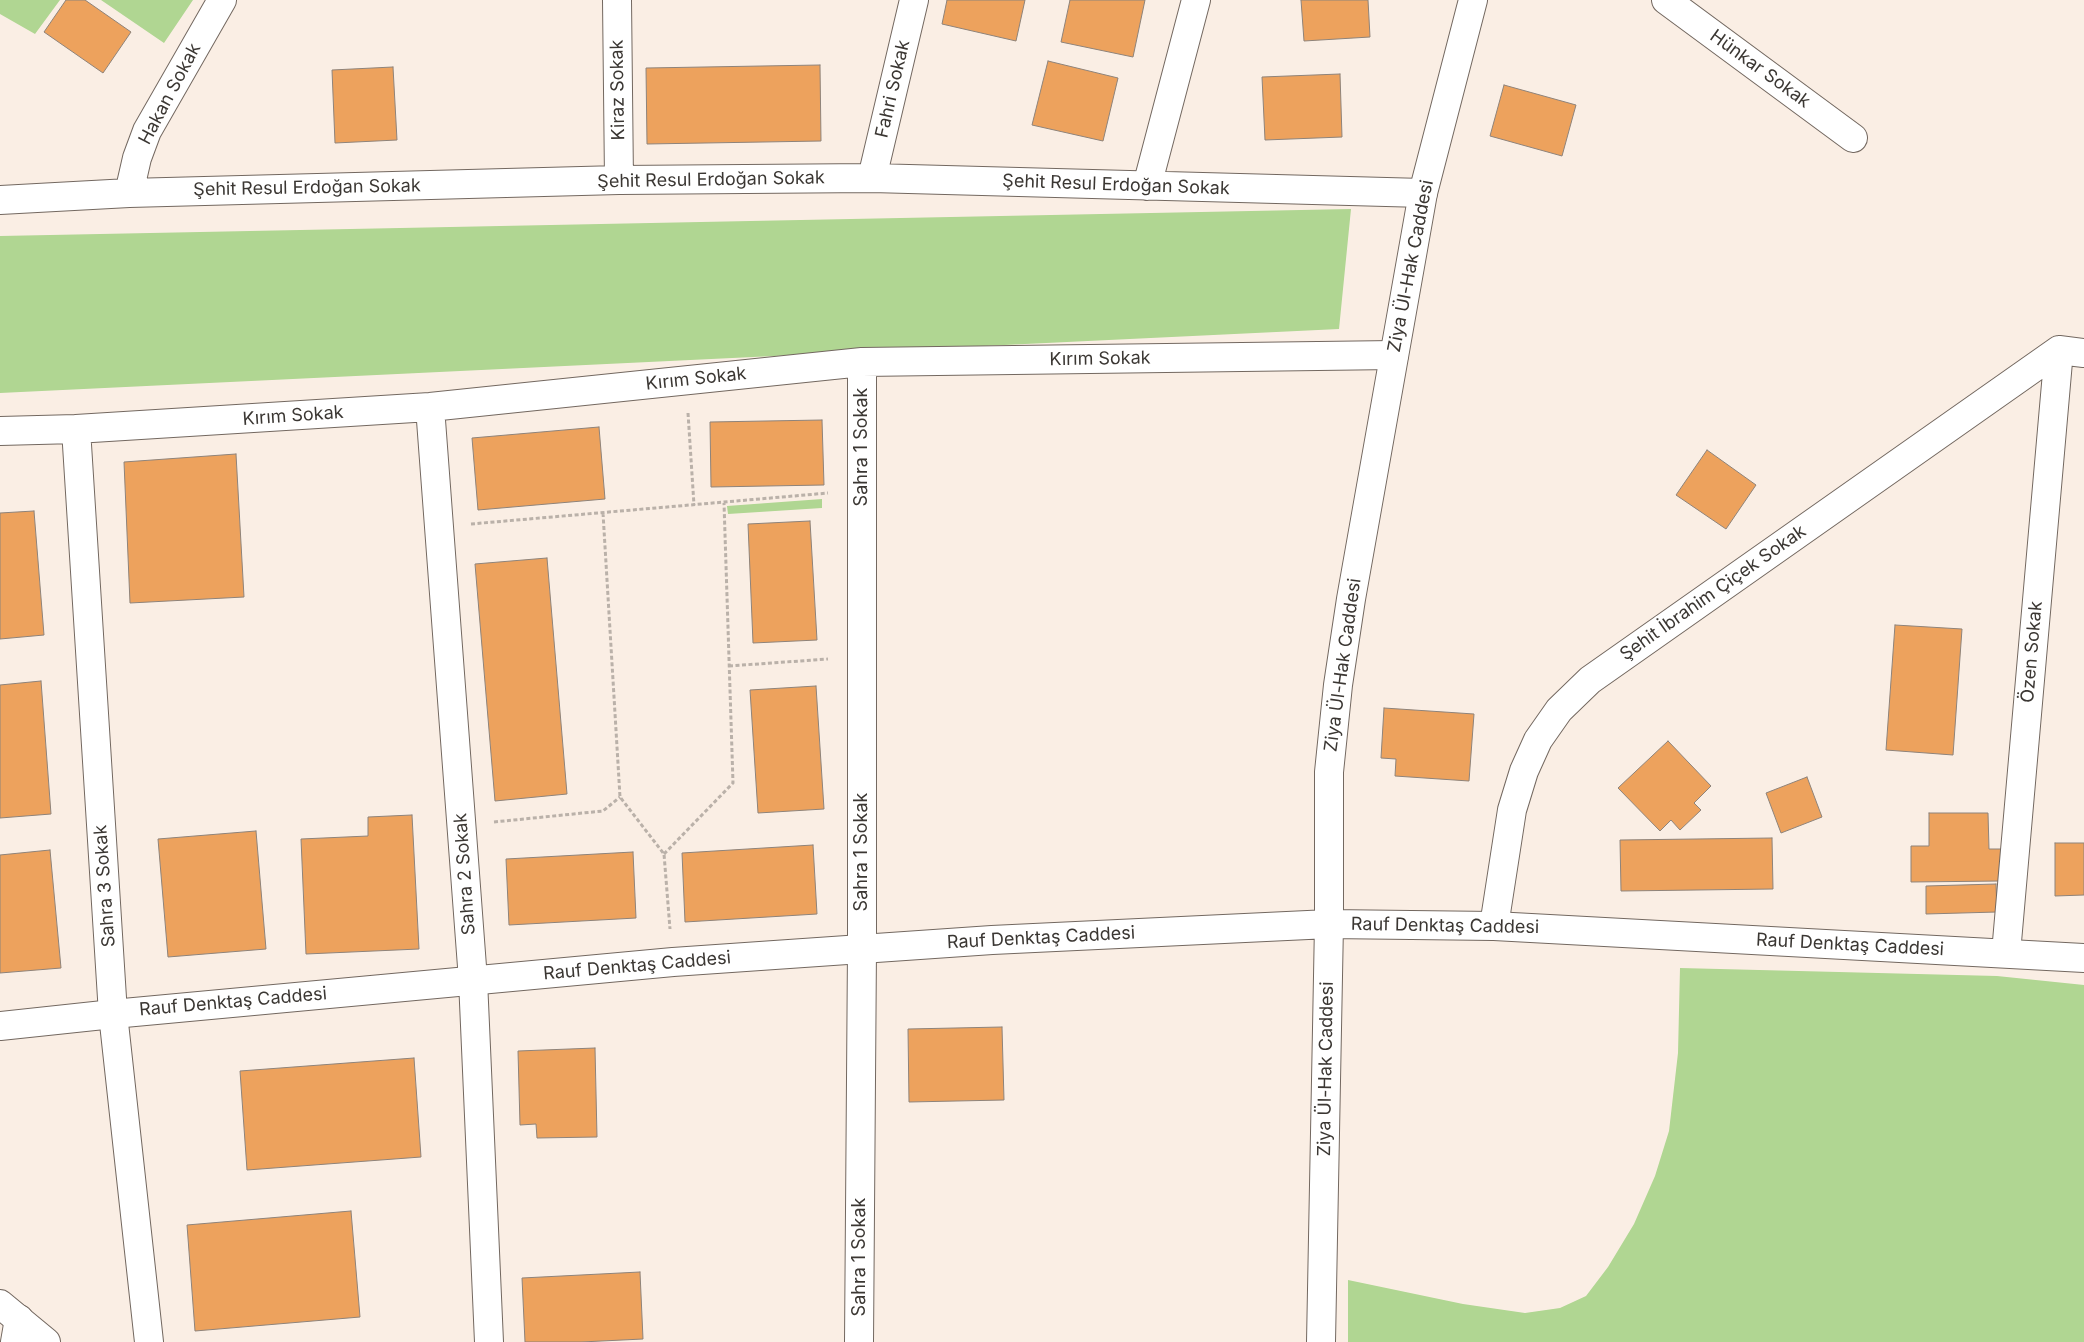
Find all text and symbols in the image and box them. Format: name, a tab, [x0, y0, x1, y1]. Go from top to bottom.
street label: Hünkar Sokak	[1706, 25, 1814, 113]
street label: Fahri Sokak	[871, 38, 915, 140]
street label: Kiraz Sokak	[606, 39, 630, 141]
street label: Hakan Sokak	[134, 40, 206, 148]
street label: Şehit Resul Erdoğan Sokak	[597, 167, 825, 193]
street label: Şehit Resul Erdoğan Sokak	[1002, 170, 1230, 200]
street label: Şehit Resul Erdoğan Sokak	[193, 175, 421, 201]
street label: Ziya Ül-Hak Caddesi	[1384, 178, 1438, 354]
street label: Kırım Sokak	[1049, 347, 1151, 371]
street label: Kırım Sokak	[645, 363, 747, 395]
street label: Sahra 1 Sokak	[851, 388, 873, 506]
street label: Kırım Sokak	[242, 402, 344, 430]
street label: Şehit İbrahim Çiçek Sokak	[1616, 520, 1810, 666]
street label: Ziya Ül-Hak Caddesi	[1320, 577, 1366, 753]
street label: Özen Sokak	[2017, 600, 2047, 704]
street label: Sahra 1 Sokak	[851, 793, 873, 911]
street label: Sahra 2 Sokak	[450, 812, 480, 936]
street label: Sahra 3 Sokak	[90, 824, 120, 948]
street label: Rauf Denktaş Caddesi	[1351, 914, 1539, 938]
street label: Rauf Denktaş Caddesi	[946, 922, 1136, 954]
street label: Rauf Denktaş Caddesi	[1755, 929, 1945, 961]
street label: Rauf Denktaş Caddesi	[542, 947, 732, 985]
street label: Ziya Ül-Hak Caddesi	[1314, 981, 1338, 1157]
street label: Rauf Denktaş Caddesi	[138, 983, 328, 1021]
street label: Sahra 1 Sokak	[849, 1198, 871, 1316]

